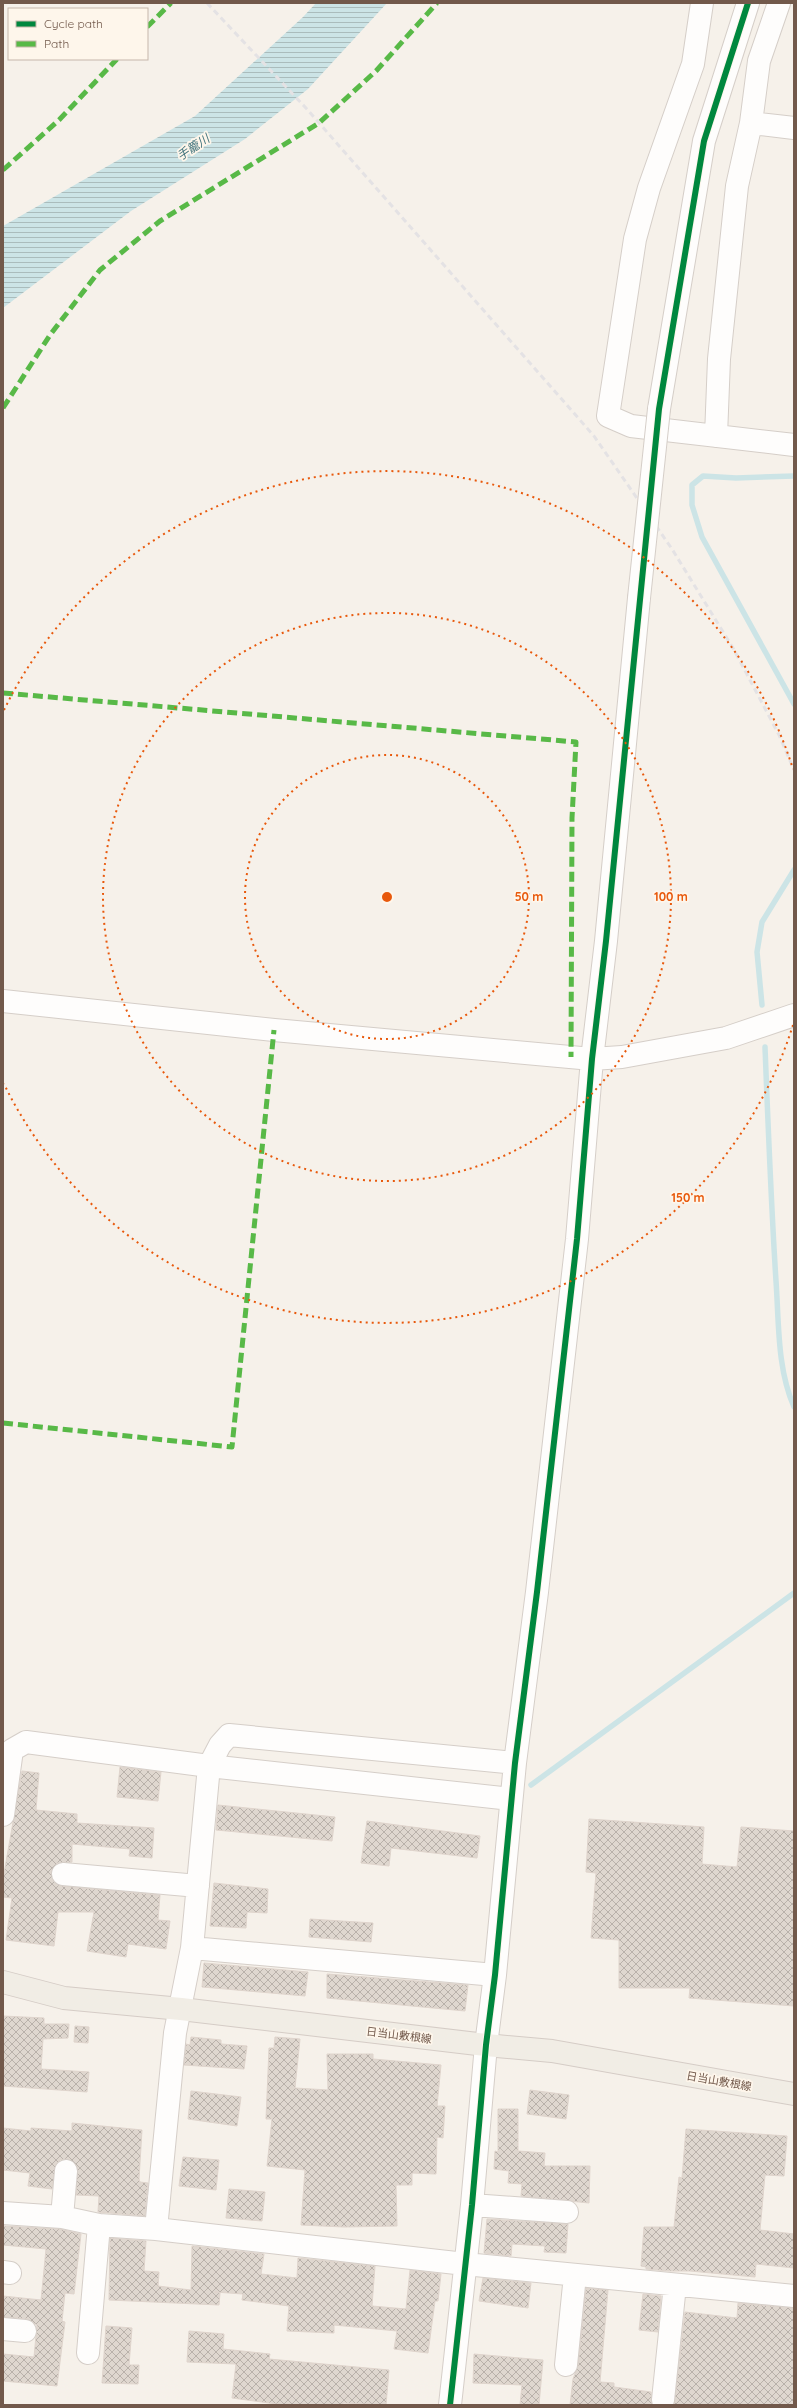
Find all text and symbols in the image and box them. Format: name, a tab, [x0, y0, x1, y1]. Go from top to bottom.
legend	[8, 8, 148, 60]
text: Cycle path	[44, 16, 103, 31]
text: Path	[44, 36, 69, 51]
water label: 手籠川	[174, 130, 214, 163]
text: 50 m	[515, 889, 543, 904]
text: 100 m	[654, 889, 688, 904]
centre of rings	[380, 890, 394, 904]
text: 150 m	[671, 1190, 705, 1205]
street label: 日当山敷根線	[365, 2024, 433, 2046]
street label: 日当山敷根線	[685, 2068, 753, 2094]

